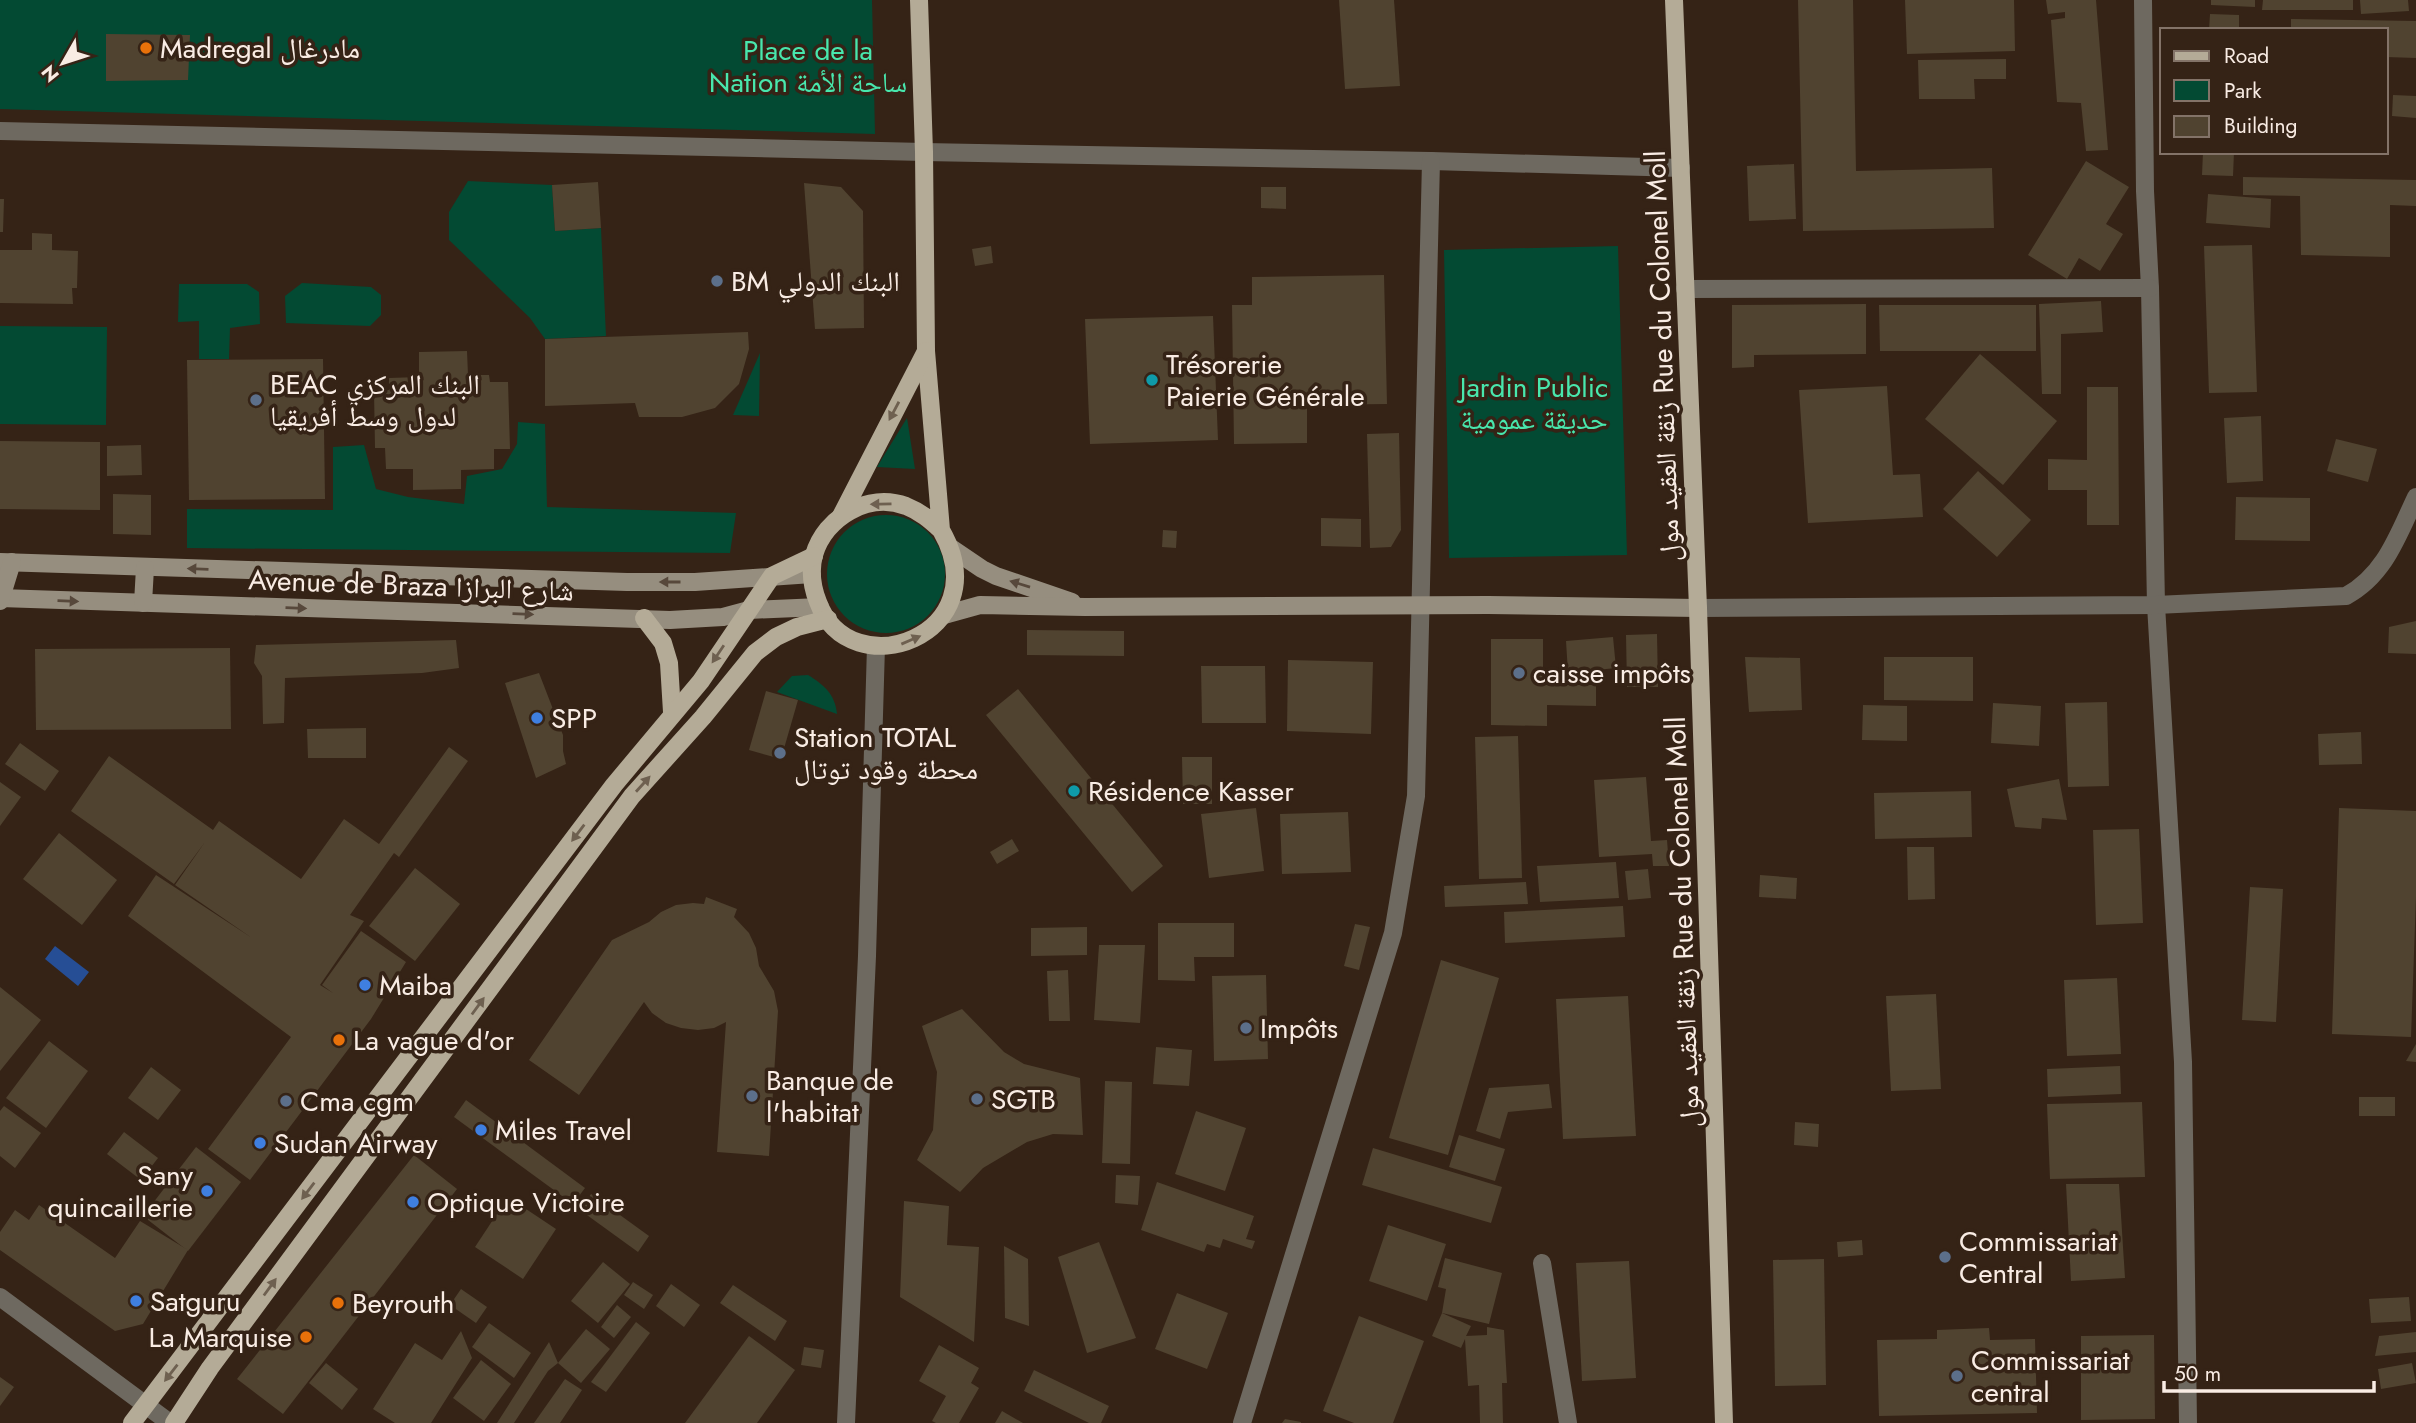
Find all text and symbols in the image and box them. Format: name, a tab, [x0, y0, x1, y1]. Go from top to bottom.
north arrow	[28, 28, 98, 98]
place label: Madregal مادرغال	[160, 28, 360, 69]
legend	[2160, 28, 2388, 154]
park label: Place de la Nation ساحة الأمة	[709, 30, 907, 103]
marker: Madregal مادرغال	[138, 40, 154, 56]
text: Road	[2224, 41, 2269, 71]
text: N	[35, 59, 65, 88]
text: Park	[2224, 76, 2262, 106]
text: Building	[2224, 111, 2297, 141]
street label: زنقة العقيد مول Rue du Colonel Moll	[1635, 150, 1690, 562]
place label: BM البنك الدولي	[731, 261, 900, 304]
marker: BM البنك الدولي	[709, 273, 725, 289]
place label: Trésorerie Paierie Générale	[1166, 344, 1365, 417]
place label: BEAC البنك المركزي لدول وسط أفريقيا	[270, 364, 480, 437]
park label: Jardin Public حديقة عمومية	[1456, 367, 1608, 440]
marker: Trésorerie Paierie Générale	[1144, 372, 1160, 388]
marker: BEAC البنك المركزي لدول وسط أفريقيا	[248, 392, 264, 408]
one-way arrow	[888, 402, 900, 422]
one-way arrow	[870, 498, 892, 510]
street label: Avenue de Braza شارع البرازا	[248, 559, 574, 612]
one-way arrow	[187, 563, 209, 575]
one-way arrow	[659, 576, 681, 588]
one-way arrow	[1010, 579, 1031, 589]
one-way arrow	[57, 595, 79, 606]
one-way arrow	[285, 602, 307, 613]
one-way arrow	[512, 608, 534, 620]
one-way arrow	[901, 634, 922, 645]
one-way arrow	[712, 645, 725, 664]
place label: caisse impôts	[1533, 653, 1691, 694]
marker: caisse impôts	[1511, 665, 1527, 681]
place label: SPP	[551, 698, 597, 739]
marker: SPP	[529, 710, 545, 726]
street label: زنقة العقيد مول Rue du Colonel Moll	[1655, 716, 1710, 1128]
place label: Station TOTAL محطة وقود توتال	[794, 717, 978, 790]
marker: Station TOTAL محطة وقود توتال	[772, 745, 788, 761]
place label: Résidence Kasser	[1088, 771, 1294, 812]
one-way arrow	[635, 775, 651, 793]
marker: Résidence Kasser	[1066, 783, 1082, 799]
one-way arrow	[570, 824, 585, 842]
place label: Maiba	[379, 965, 452, 1006]
marker: Maiba	[357, 977, 373, 993]
one-way arrow	[470, 997, 484, 1015]
place label: Impôts	[1260, 1008, 1338, 1049]
place label: La vague d'or	[353, 1020, 515, 1061]
marker: Impôts	[1238, 1020, 1254, 1036]
marker: La vague d'or	[331, 1032, 347, 1048]
place label: Banque de l'habitat	[766, 1060, 894, 1133]
place label: SGTB	[991, 1079, 1056, 1120]
place label: Cma cgm	[300, 1081, 414, 1122]
marker: Banque de l'habitat	[744, 1088, 760, 1104]
marker: SGTB	[969, 1091, 985, 1107]
marker: Cma cgm	[278, 1093, 294, 1109]
place label: Miles Travel	[495, 1110, 632, 1151]
marker: Miles Travel	[473, 1122, 489, 1138]
place label: Sudan Airway	[274, 1123, 438, 1164]
marker: Sudan Airway	[252, 1135, 268, 1151]
place label: Sany quincaillerie	[48, 1155, 194, 1228]
one-way arrow	[301, 1182, 315, 1200]
place label: Optique Victoire	[427, 1182, 625, 1223]
marker: Sany quincaillerie	[199, 1183, 215, 1199]
marker: Optique Victoire	[405, 1194, 421, 1210]
place label: Commissariat Central	[1959, 1221, 2118, 1294]
marker: Commissariat Central	[1937, 1249, 1953, 1265]
one-way arrow	[262, 1278, 276, 1296]
place label: Satguru	[150, 1281, 241, 1322]
place label: Beyrouth	[352, 1283, 455, 1324]
marker: Satguru	[128, 1293, 144, 1309]
marker: Beyrouth	[330, 1295, 346, 1311]
place label: La Marquise	[149, 1317, 292, 1358]
marker: La Marquise	[298, 1329, 314, 1345]
place label: Commissariat central	[1971, 1340, 2130, 1413]
scale bar	[2164, 1350, 2374, 1394]
text: 50 m	[2174, 1359, 2221, 1389]
one-way arrow	[164, 1364, 179, 1381]
marker: Commissariat central	[1949, 1368, 1965, 1384]

